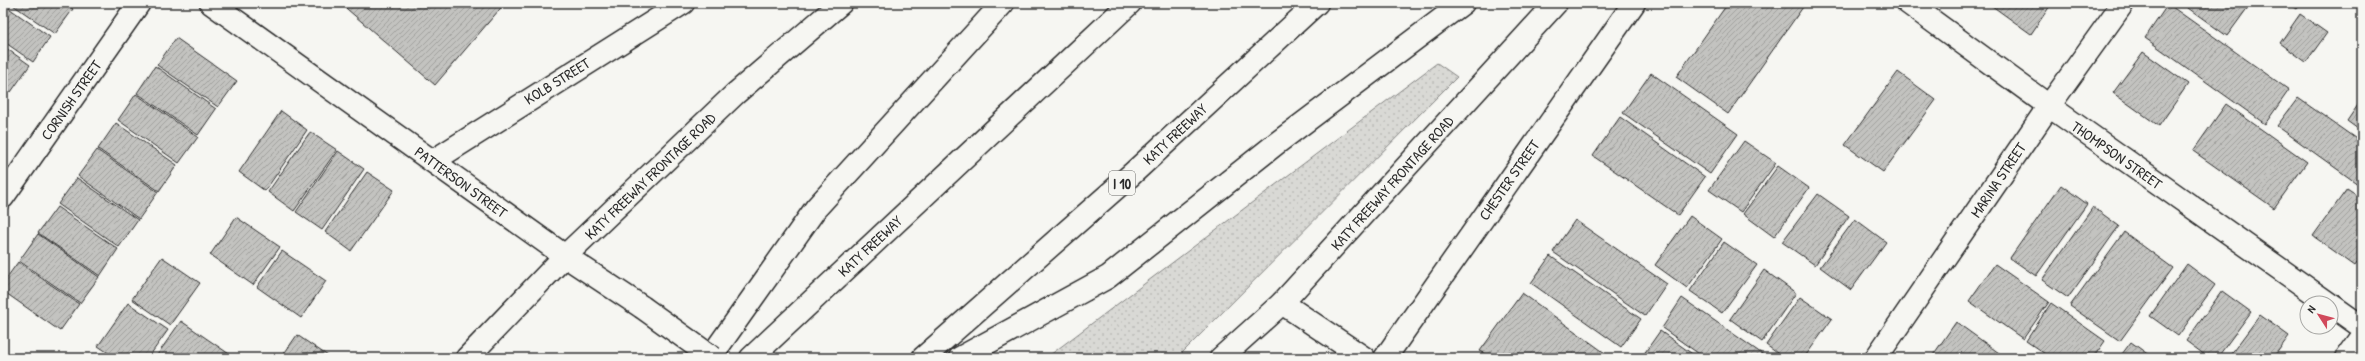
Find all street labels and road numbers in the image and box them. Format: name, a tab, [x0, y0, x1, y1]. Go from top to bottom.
street label: KOLB STREET	[520, 52, 595, 109]
street label: CORNISH STREET	[36, 55, 107, 144]
street label: KATY FREEWAY	[1138, 98, 1212, 169]
street label: KATY FREEWAY FRONTAGE ROAD	[580, 107, 721, 244]
street label: KATY FREEWAY FRONTAGE ROAD	[1326, 110, 1459, 255]
street label: THOMPSON STREET	[2067, 116, 2167, 195]
street label: CHESTER STREET	[1474, 135, 1545, 224]
street label: MARINA STREET	[1965, 138, 2031, 222]
street label: PATTERSON STREET	[410, 141, 512, 223]
road number: I 10	[1109, 171, 1135, 195]
street label: KATY FREEWAY	[833, 210, 907, 281]

